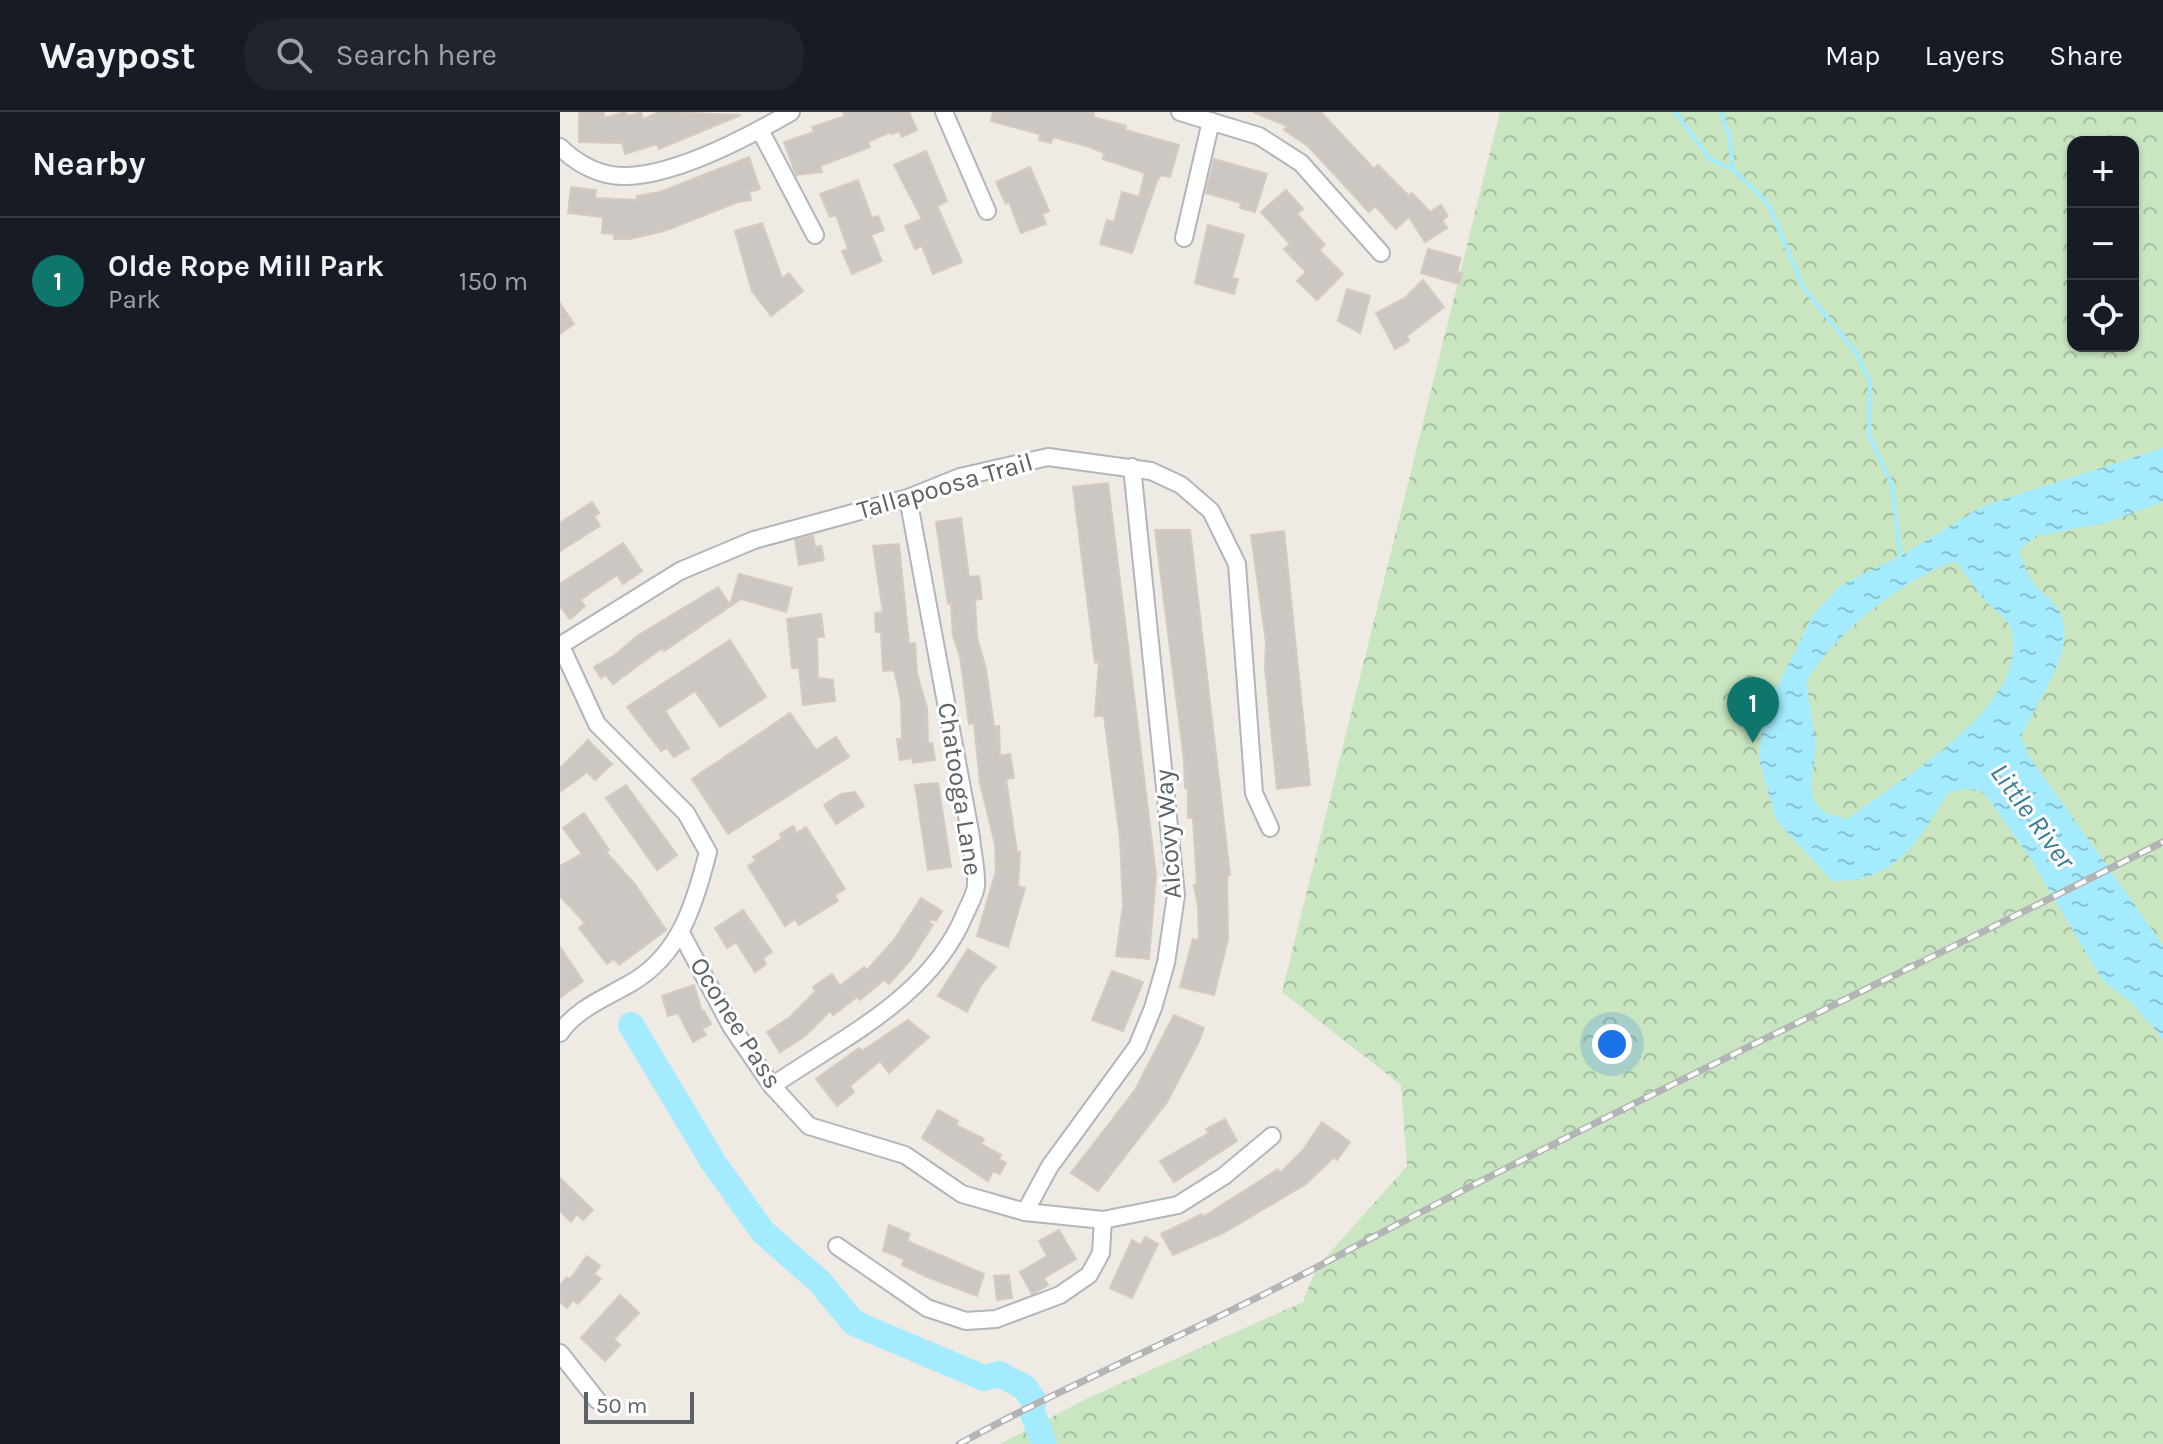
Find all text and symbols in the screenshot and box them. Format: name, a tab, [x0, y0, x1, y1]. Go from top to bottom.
search box	[244, 19, 804, 91]
text: Waypost	[40, 33, 196, 78]
icon: search	[272, 33, 316, 77]
text: Search here	[336, 37, 497, 73]
text: Map	[1825, 39, 1880, 72]
text: Layers	[1924, 39, 2005, 72]
text: Share	[2049, 39, 2123, 72]
map controls	[2067, 136, 2139, 352]
button: +	[2067, 136, 2139, 208]
text: Nearby	[32, 144, 146, 184]
button: −	[2067, 208, 2139, 280]
text: Olde Rope Mill Park	[108, 248, 384, 284]
text: 1	[53, 266, 63, 297]
text: 150 m	[459, 266, 528, 297]
button: locate	[2067, 280, 2139, 352]
text: Park	[108, 284, 161, 315]
street label: Tallapoosa Trail	[853, 446, 1037, 526]
pin: 1	[1727, 677, 1779, 743]
street label: Chatooga Lane	[931, 700, 989, 878]
water label: Little River	[1984, 757, 2083, 876]
street label: Alcovy Way	[1148, 768, 1188, 900]
street label: Oconee Pass	[683, 952, 789, 1094]
your location	[1592, 1024, 1632, 1064]
scale bar	[584, 1388, 694, 1424]
text: 50 m	[596, 1393, 647, 1419]

